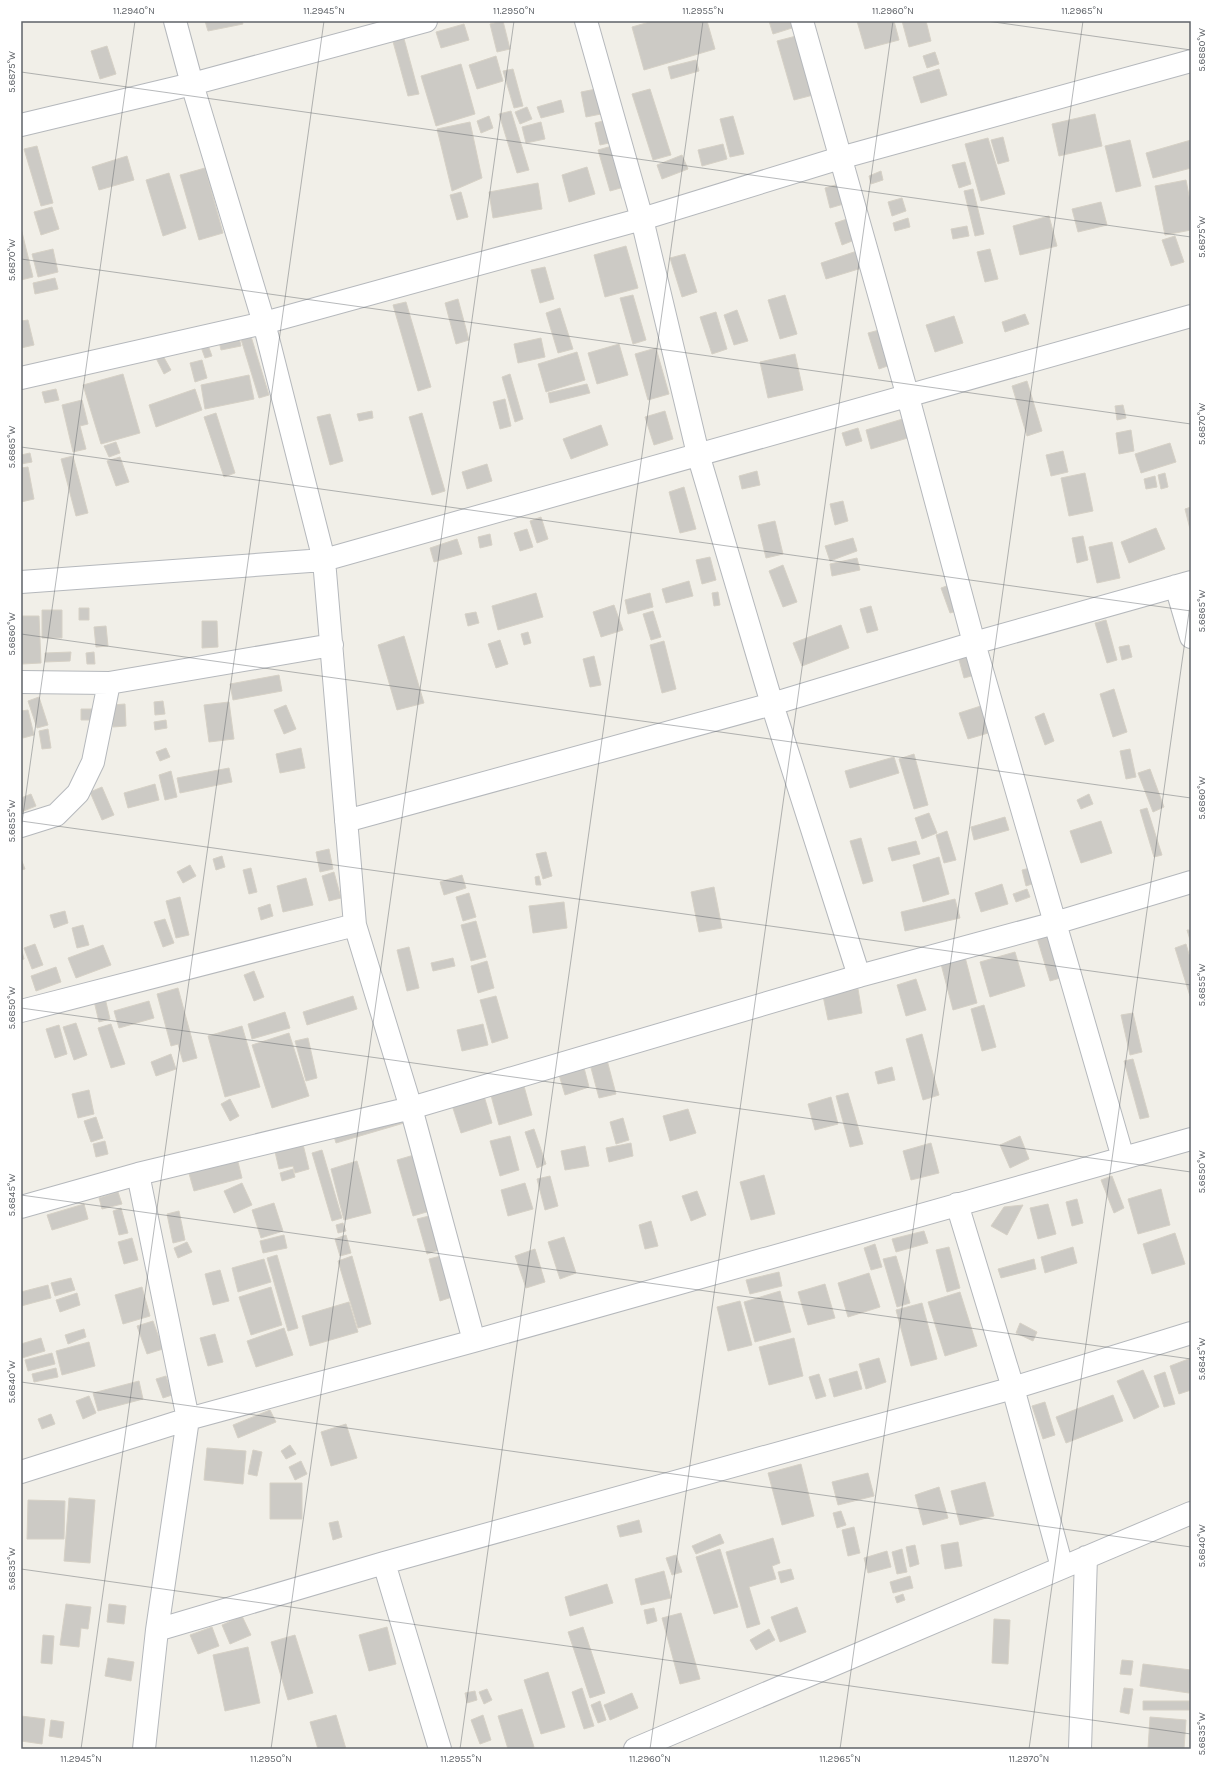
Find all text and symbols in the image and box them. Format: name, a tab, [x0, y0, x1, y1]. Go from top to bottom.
text: 11.2940°N	[113, 5, 155, 17]
text: 11.2945°N	[303, 5, 345, 17]
text: 11.2950°N	[493, 5, 535, 17]
text: 11.2955°N	[682, 5, 724, 17]
text: 11.2960°N	[872, 5, 914, 17]
text: 11.2965°N	[1061, 5, 1103, 17]
text: 5.6880°W	[1196, 28, 1208, 72]
text: 5.6875°W	[6, 51, 18, 93]
text: 5.6875°W	[1196, 216, 1208, 258]
text: 5.6870°W	[6, 239, 18, 281]
text: 5.6870°W	[1196, 403, 1208, 445]
text: 5.6865°W	[6, 425, 18, 469]
text: 5.6865°W	[1196, 589, 1208, 633]
text: 5.6860°W	[6, 612, 18, 656]
text: 5.6860°W	[1196, 776, 1208, 820]
text: 5.6855°W	[6, 799, 18, 842]
text: 5.6855°W	[1196, 963, 1208, 1006]
text: 5.6850°W	[6, 986, 18, 1030]
text: 5.6850°W	[1196, 1150, 1208, 1194]
text: 5.6845°W	[6, 1174, 18, 1216]
text: 5.6845°W	[1196, 1338, 1208, 1380]
text: 5.6840°W	[6, 1360, 18, 1404]
text: 5.6840°W	[1196, 1524, 1208, 1568]
text: 5.6835°W	[6, 1547, 18, 1591]
text: 5.6835°W	[1196, 1712, 1208, 1756]
text: 11.2945°N	[60, 1753, 102, 1765]
text: 11.2950°N	[250, 1753, 292, 1765]
text: 11.2955°N	[440, 1753, 482, 1765]
text: 11.2960°N	[629, 1753, 671, 1765]
text: 11.2965°N	[819, 1753, 861, 1765]
text: 11.2970°N	[1009, 1753, 1049, 1765]

